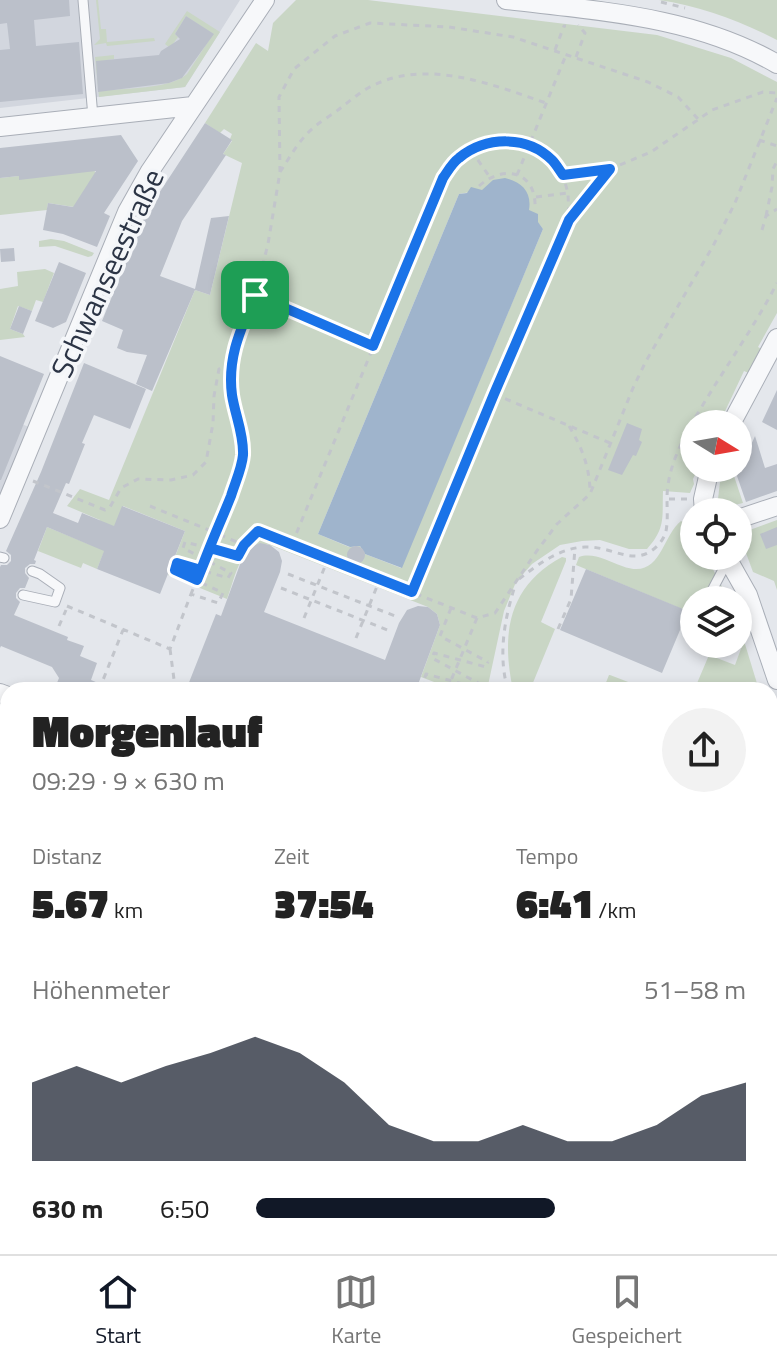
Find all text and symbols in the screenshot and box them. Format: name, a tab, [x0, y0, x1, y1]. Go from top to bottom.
street label: Schwanseestraße	[38, 161, 176, 385]
pin	[221, 261, 289, 329]
icon: arrive	[233, 273, 277, 317]
north arrow	[680, 410, 752, 482]
map controls	[680, 410, 752, 658]
button: locate	[680, 498, 752, 570]
button: layers	[680, 586, 752, 658]
text: Morgenlauf	[32, 697, 263, 764]
button: share	[662, 708, 746, 792]
text: 09:29 · 9 × 630 m	[32, 761, 225, 800]
text: Distanz	[32, 839, 102, 873]
text: Zeit	[274, 839, 309, 873]
text: Tempo	[516, 839, 578, 873]
text: 5.67	[32, 873, 109, 934]
text: 37:54	[274, 873, 374, 934]
text: 6:41	[516, 873, 594, 934]
text: km	[109, 893, 143, 927]
text: /km	[594, 893, 636, 927]
text: Höhenmeter	[32, 970, 170, 1009]
text: 51–58 m	[644, 970, 746, 1009]
text: 630 m	[32, 1189, 103, 1228]
text: 6:50	[160, 1189, 209, 1228]
tab: Start	[95, 1270, 141, 1352]
tab: Karte	[331, 1270, 381, 1352]
tab: Gespeichert	[572, 1270, 682, 1352]

